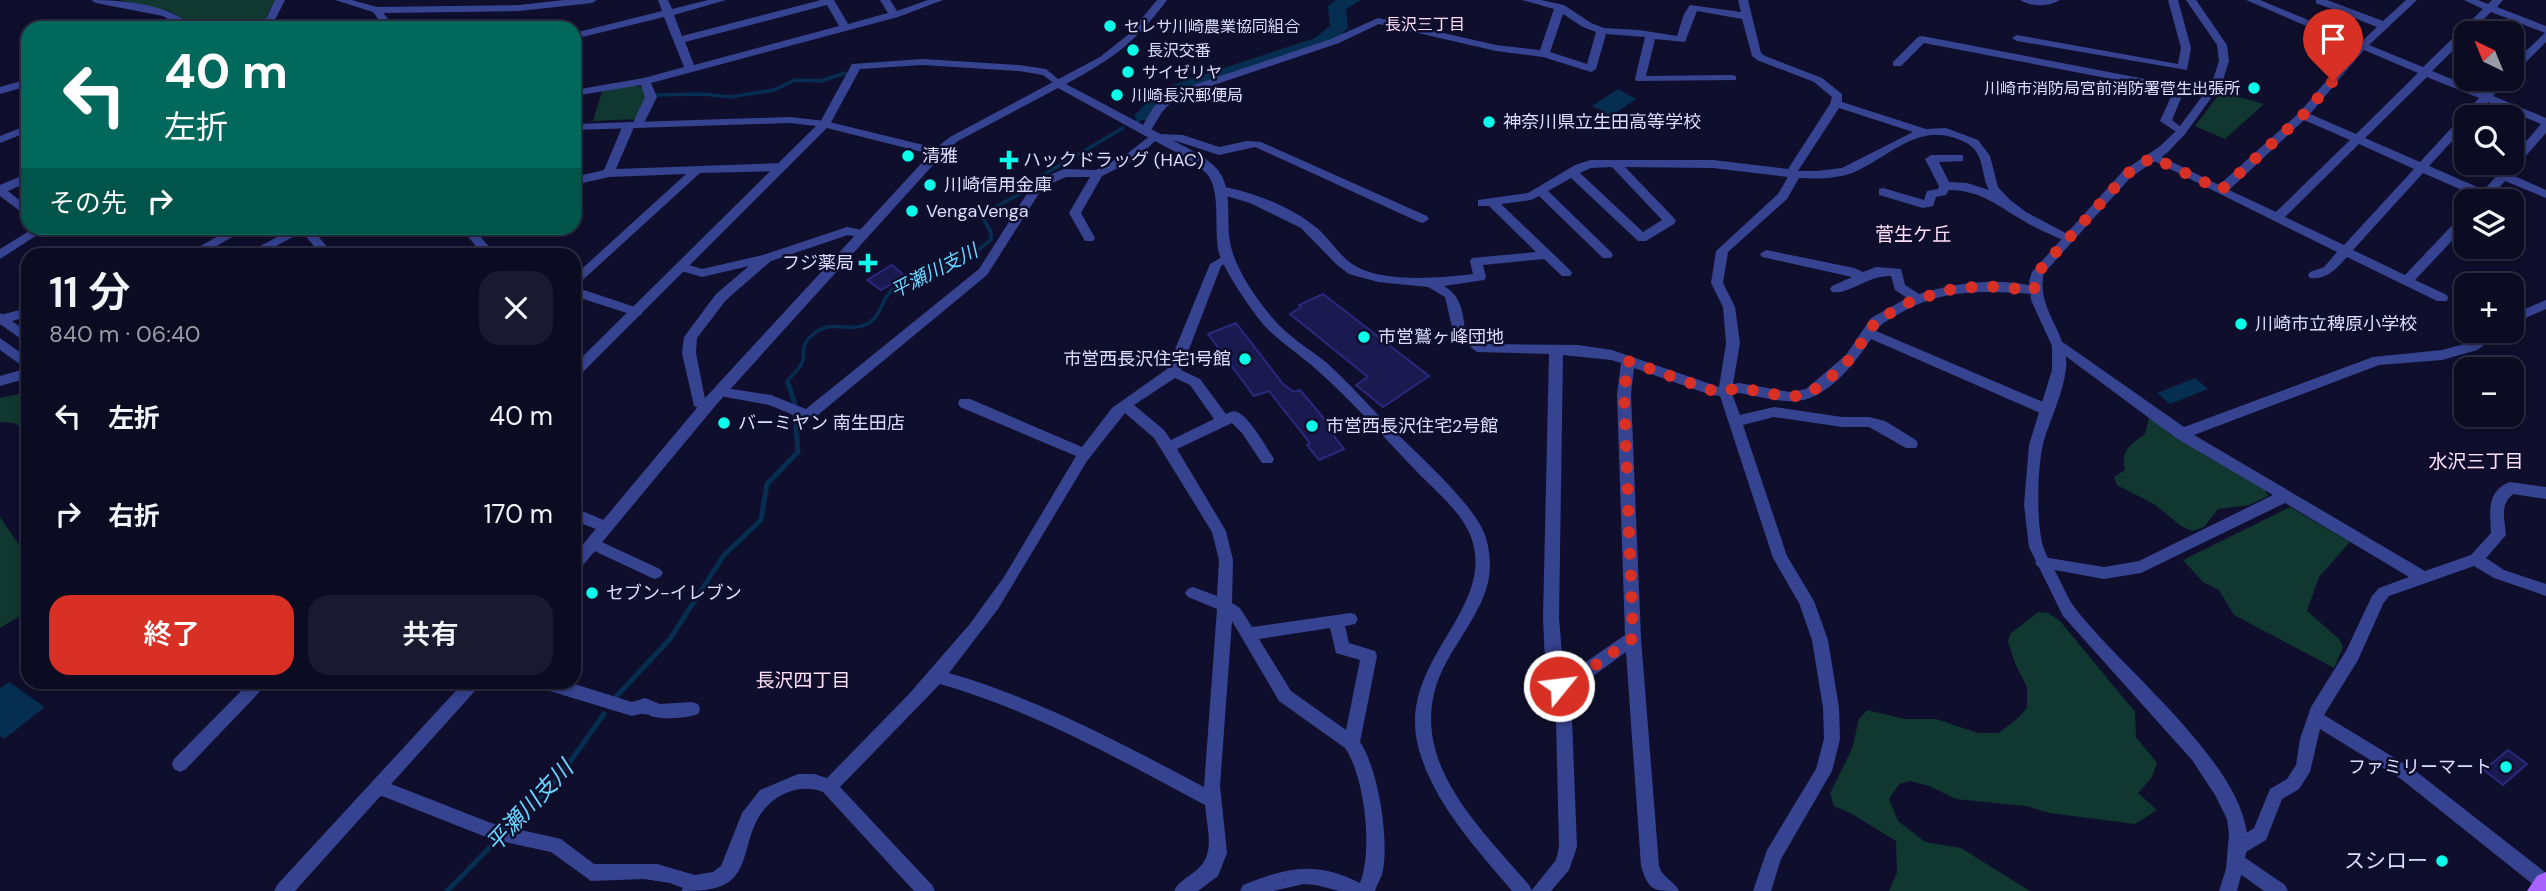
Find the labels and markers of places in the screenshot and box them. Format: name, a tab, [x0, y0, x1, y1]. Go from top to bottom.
pin	[2303, 9, 2363, 81]
place label: セレサ川崎農業協同組合	[1124, 16, 1300, 37]
marker: セレサ川崎農業協同組合	[1102, 18, 1118, 34]
place label: 長沢交番	[1147, 40, 1211, 61]
marker: 長沢交番	[1125, 42, 1141, 58]
place label: サイゼリヤ	[1142, 62, 1222, 83]
marker: サイゼリヤ	[1120, 64, 1136, 80]
place label: 川崎市消防局宮前消防署菅生出張所	[1984, 78, 2240, 99]
marker: 川崎市消防局宮前消防署菅生出張所	[2246, 80, 2262, 96]
place label: 川崎長沢郵便局	[1131, 85, 1243, 106]
marker: 川崎長沢郵便局	[1109, 87, 1125, 103]
place label: 神奈川県立生田高等学校	[1503, 110, 1701, 134]
marker: 神奈川県立生田高等学校	[1481, 114, 1497, 130]
place label: 清雅	[922, 144, 958, 168]
marker: 清雅	[900, 148, 916, 164]
place label: ハックドラッグ (HAC)	[1023, 148, 1204, 172]
marker: ハックドラッグ (HAC)	[1001, 152, 1017, 168]
place label: 川崎信用金庫	[944, 173, 1052, 197]
marker: 川崎信用金庫	[922, 177, 938, 193]
place label: VengaVenga	[926, 199, 1029, 223]
marker: VengaVenga	[904, 203, 920, 219]
place label: フジ薬局	[782, 251, 854, 275]
marker: フジ薬局	[860, 255, 876, 271]
place label: 川崎市立稗原小学校	[2255, 312, 2417, 336]
marker: 川崎市立稗原小学校	[2233, 316, 2249, 332]
place label: 市営鷲ヶ峰団地	[1378, 325, 1504, 349]
marker: 市営鷲ヶ峰団地	[1356, 329, 1372, 345]
place label: 市営西長沢住宅1号館	[1063, 347, 1231, 371]
marker: 市営西長沢住宅1号館	[1237, 351, 1253, 367]
place label: バーミヤン 南生田店	[738, 411, 905, 435]
place label: 市営西長沢住宅2号館	[1326, 414, 1498, 438]
marker: バーミヤン 南生田店	[716, 415, 732, 431]
marker: 市営西長沢住宅2号館	[1304, 418, 1320, 434]
place label: セブン-イレブン	[606, 581, 742, 605]
marker: セブン-イレブン	[584, 585, 600, 601]
place label: ファミリーマート	[2348, 755, 2492, 779]
marker: ファミリーマート	[2498, 759, 2514, 775]
place label: スシロー	[2344, 847, 2428, 875]
marker: スシロー	[2434, 853, 2450, 869]

